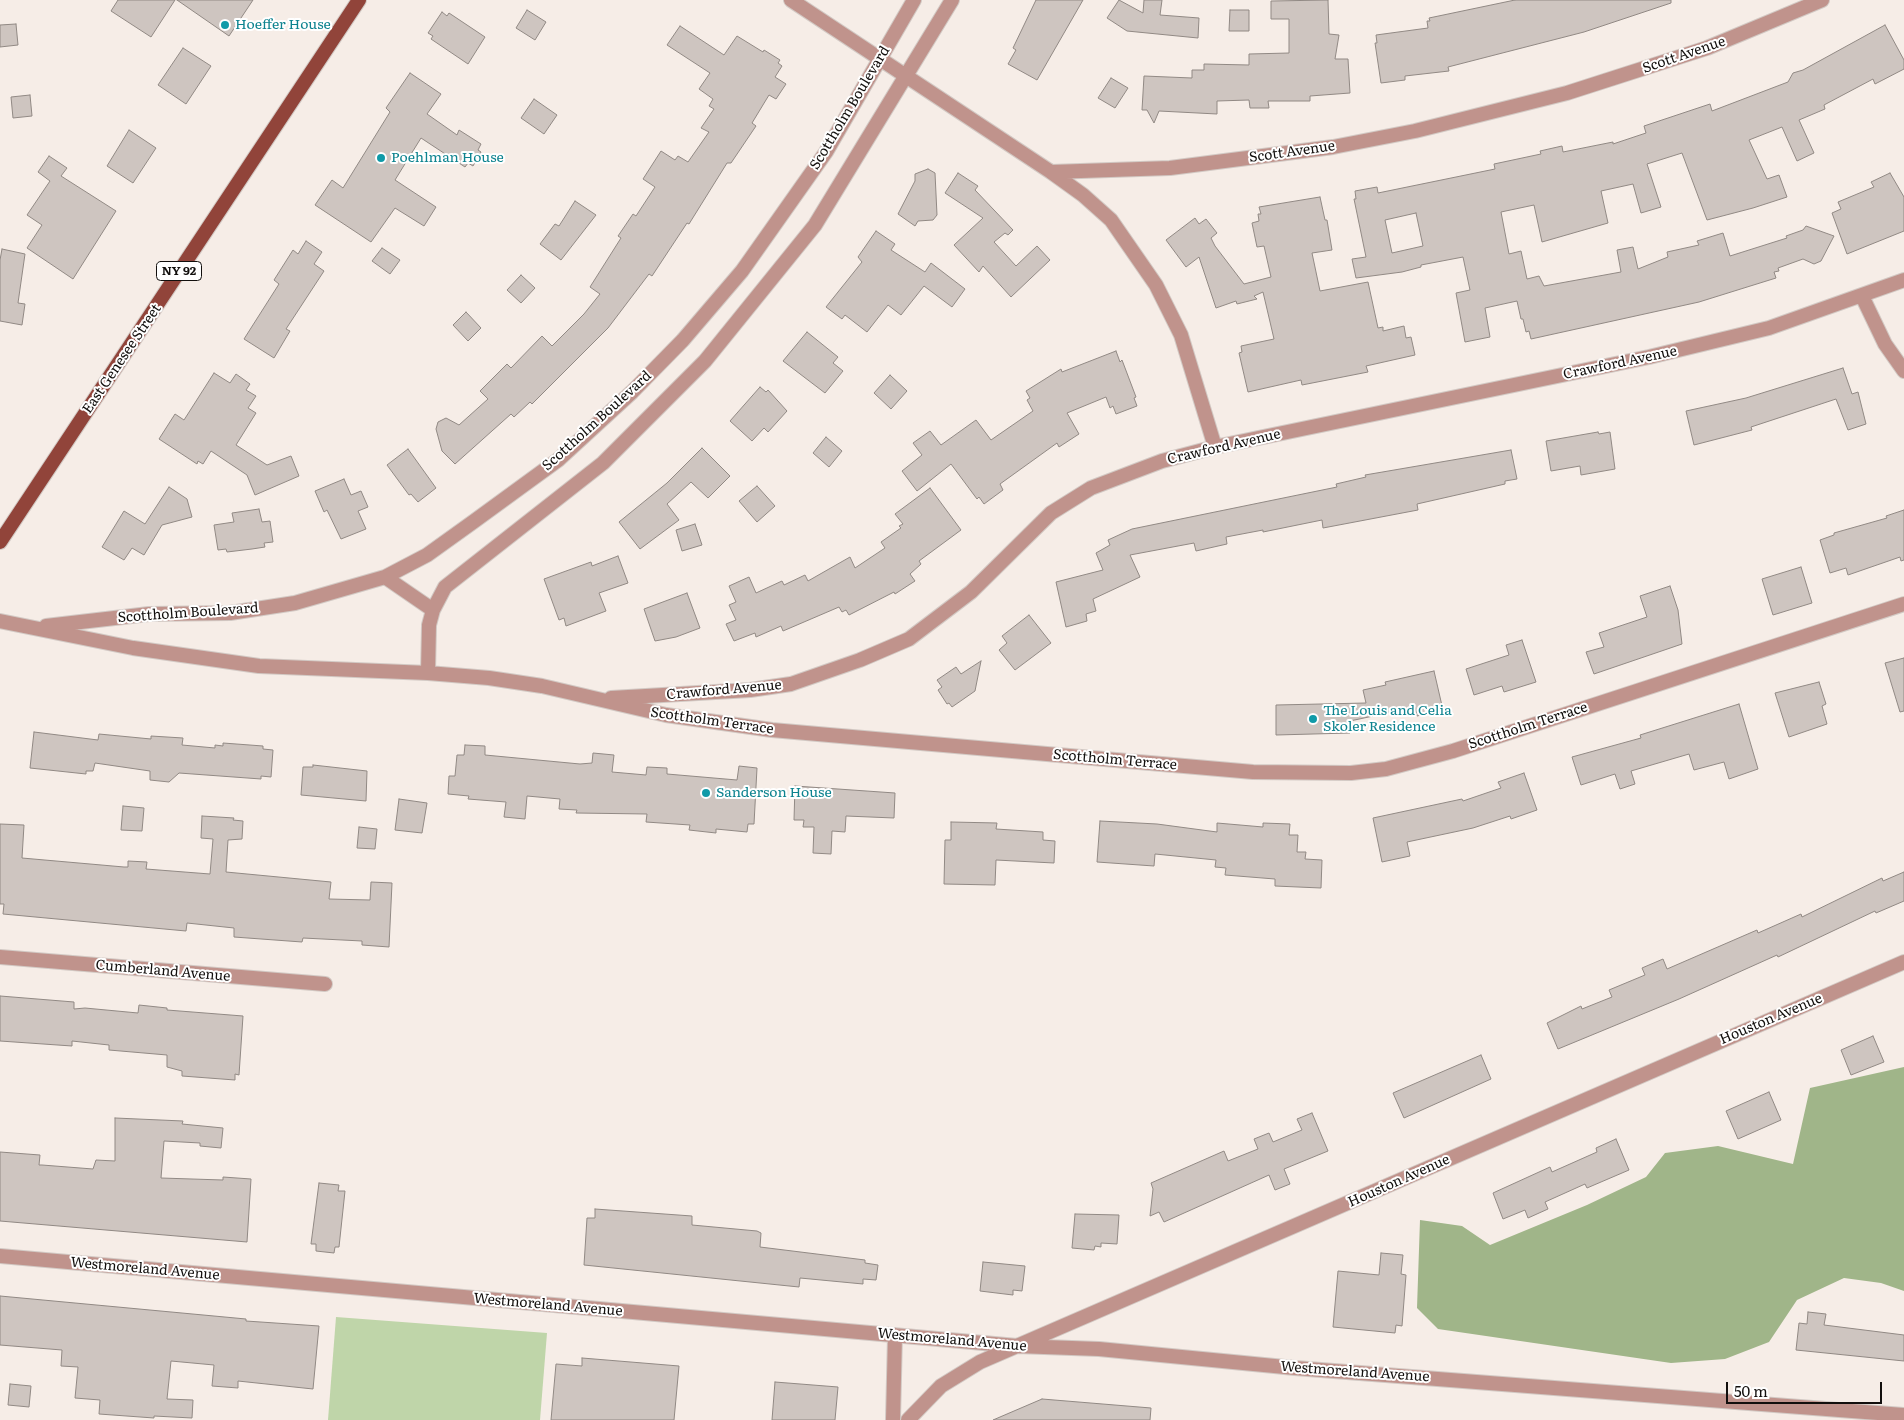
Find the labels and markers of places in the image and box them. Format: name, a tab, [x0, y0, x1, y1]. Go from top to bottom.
place label: Hoeffer House	[235, 17, 331, 33]
marker: Hoeffer House	[219, 19, 231, 31]
place label: Poehlman House	[391, 150, 504, 166]
marker: Poehlman House	[375, 152, 387, 164]
place label: The Louis and Celia Skoler Residence	[1323, 703, 1452, 736]
marker: The Louis and Celia Skoler Residence	[1307, 713, 1319, 725]
place label: Sanderson House	[716, 785, 832, 801]
marker: Sanderson House	[700, 787, 712, 799]

